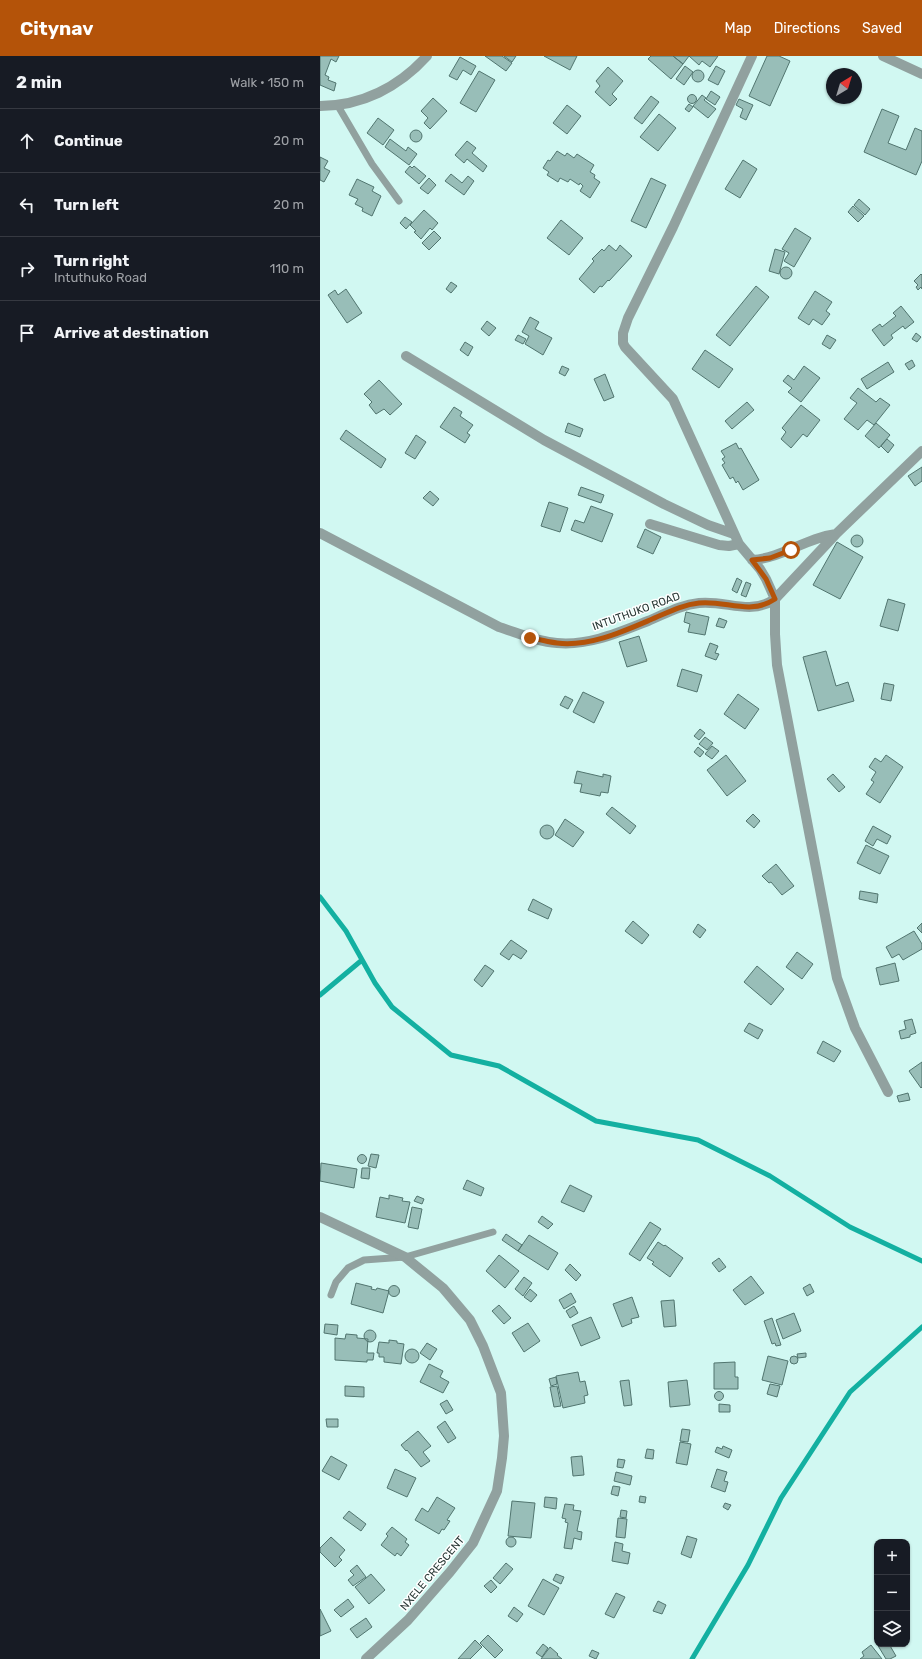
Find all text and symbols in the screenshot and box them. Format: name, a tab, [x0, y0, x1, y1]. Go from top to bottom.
text: Citynav	[20, 17, 93, 40]
text: Map	[725, 20, 752, 37]
text: Directions	[774, 20, 840, 37]
text: Saved	[862, 20, 902, 37]
north arrow	[826, 68, 862, 104]
text: 2 min	[16, 72, 62, 92]
text: Walk · 150 m	[230, 75, 304, 90]
icon: ahead	[16, 130, 38, 152]
text: Continue	[54, 132, 123, 150]
text: 20 m	[273, 133, 304, 148]
icon: left	[16, 194, 38, 216]
text: Turn left	[54, 196, 119, 214]
text: 20 m	[273, 197, 304, 212]
text: Turn right	[54, 252, 129, 270]
icon: right	[16, 258, 38, 280]
text: 110 m	[270, 261, 304, 276]
text: Intuthuko Road	[54, 270, 147, 285]
icon: arrive	[16, 322, 38, 344]
text: Arrive at destination	[54, 324, 209, 342]
route start	[782, 541, 800, 559]
street label: INTUTHUKO ROAD	[591, 590, 682, 633]
route end	[521, 629, 539, 647]
street label: NXELE CRESCENT	[398, 1533, 468, 1613]
map controls	[874, 1539, 910, 1647]
button: +	[874, 1539, 910, 1575]
button: −	[874, 1575, 910, 1611]
button: layers	[874, 1611, 910, 1647]

